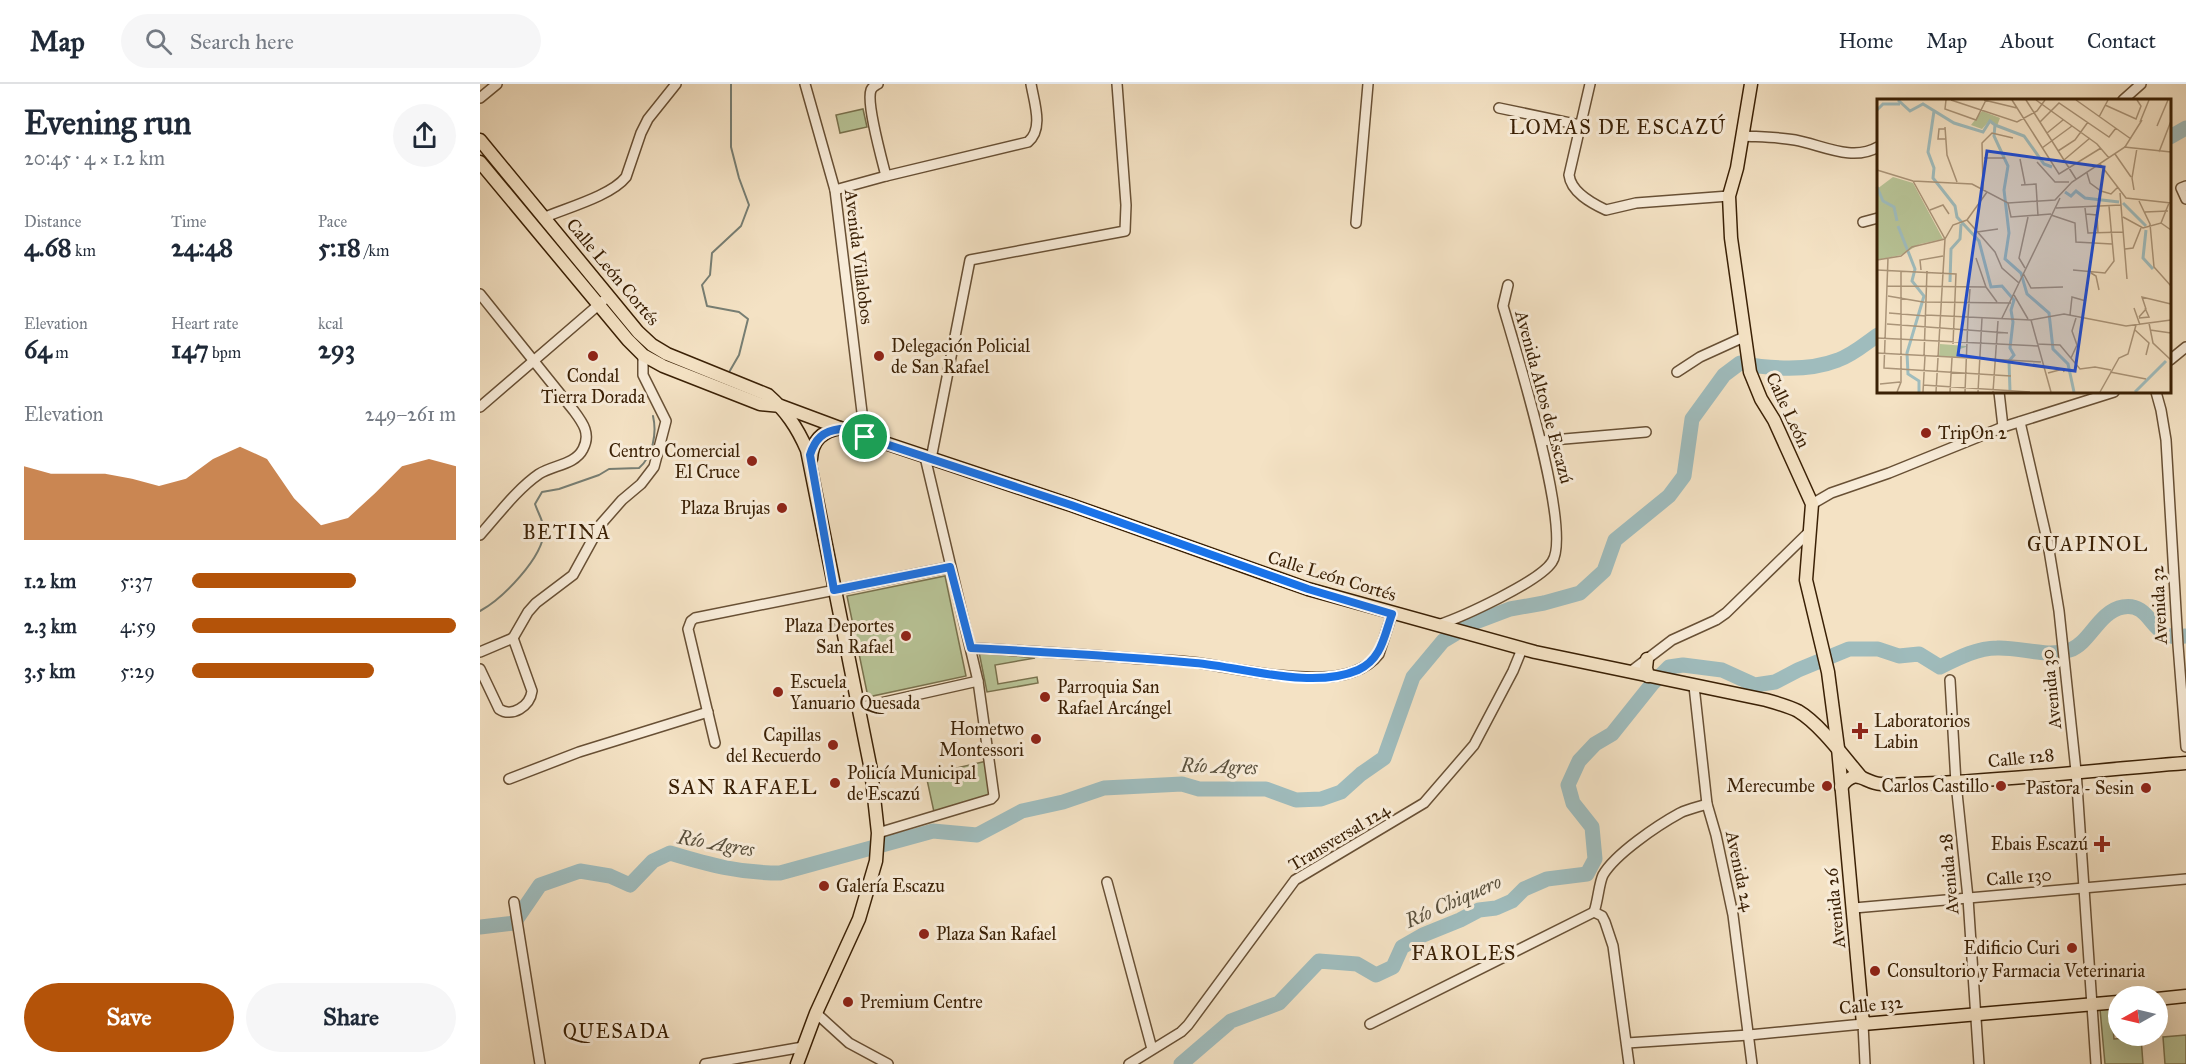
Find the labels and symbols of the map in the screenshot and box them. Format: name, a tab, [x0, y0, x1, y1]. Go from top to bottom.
inset map	[1877, 99, 2171, 393]
district label: LOMAS DE ESCAZÚ	[1509, 113, 1727, 139]
street label: Avenida Villalobos	[840, 187, 878, 326]
street label: Calle León Cortés	[562, 214, 664, 330]
street label: Avenida Altos de Escazú	[1510, 307, 1578, 486]
place label: Delegación Policial de San Rafael	[891, 335, 1030, 378]
marker: Condal Tierra Dorada	[586, 349, 600, 363]
marker: Delegación Policial de San Rafael	[872, 349, 886, 363]
place label: Condal Tierra Dorada	[541, 365, 645, 408]
street label: Calle León	[1761, 369, 1815, 451]
pin	[839, 411, 890, 462]
place label: TripOn 2	[1938, 422, 2007, 444]
marker: TripOn 2	[1919, 426, 1933, 440]
place label: Centro Comercial El Cruce	[609, 440, 740, 483]
marker: Centro Comercial El Cruce	[745, 454, 759, 468]
place label: Plaza Brujas	[681, 497, 770, 519]
marker: Plaza Brujas	[775, 501, 789, 515]
district label: BETINA	[523, 520, 611, 544]
district label: GUAPINOL	[2027, 532, 2149, 556]
street label: Calle León Cortés	[1265, 546, 1399, 606]
street label: Avenida 32	[2146, 565, 2172, 646]
place label: Plaza Deportes San Rafael	[784, 615, 894, 658]
marker: Plaza Deportes San Rafael	[899, 629, 913, 643]
street label: Avenida 30	[2036, 648, 2066, 731]
place label: Escuela Yanuario Quesada	[790, 671, 920, 714]
place label: Parroquia San Rafael Arcángel	[1057, 676, 1172, 720]
marker: Escuela Yanuario Quesada	[771, 685, 785, 699]
marker: Parroquia San Rafael Arcángel	[1038, 690, 1052, 704]
place label: Laboratorios Labin	[1874, 710, 1970, 753]
place label: Hometwo Montessori	[939, 718, 1024, 761]
marker: Laboratorios Labin	[1851, 722, 1869, 740]
place label: Capillas del Recuerdo	[726, 724, 821, 767]
marker: Hometwo Montessori	[1029, 732, 1043, 746]
marker: Capillas del Recuerdo	[826, 738, 840, 752]
street label: Calle 128	[1987, 744, 2055, 772]
water label: Río Agres	[1179, 753, 1259, 779]
place label: Policía Municipal de Escazú	[847, 762, 977, 805]
district label: SAN RAFAEL	[668, 774, 818, 800]
place label: Merecumbe	[1727, 775, 1815, 797]
place label: Carlos Castillo	[1881, 775, 1989, 797]
marker: Policía Municipal de Escazú	[828, 776, 842, 790]
place label: Pastora - Sesin	[2026, 777, 2134, 799]
marker: Merecumbe	[1820, 779, 1834, 793]
marker: Carlos Castillo	[1994, 779, 2008, 793]
marker: Pastora - Sesin	[2139, 781, 2153, 795]
street label: Transversal 124	[1284, 798, 1394, 876]
water label: Río Agres	[675, 824, 757, 862]
street label: Avenida 24	[1721, 828, 1759, 914]
street label: Avenida 28	[1935, 833, 1964, 916]
place label: Ebais Escazú	[1991, 833, 2088, 855]
marker: Ebais Escazú	[2093, 835, 2111, 853]
street label: Calle 130	[1985, 863, 2053, 891]
street label: Avenida 26	[1820, 866, 1850, 950]
water label: Río Chiquero	[1400, 869, 1505, 933]
place label: Galería Escazu	[836, 875, 945, 897]
marker: Galería Escazu	[817, 879, 831, 893]
place label: Plaza San Rafael	[936, 923, 1057, 945]
marker: Plaza San Rafael	[917, 927, 931, 941]
place label: Edificio Curi	[1964, 937, 2060, 959]
district label: FAROLES	[1411, 941, 1517, 965]
marker: Edificio Curi	[2065, 941, 2079, 955]
place label: Consultorio y Farmacia Veterinaria	[1887, 960, 2145, 982]
marker: Consultorio y Farmacia Veterinaria	[1868, 964, 1882, 978]
north arrow	[2108, 986, 2168, 1046]
place label: Premium Centre	[860, 991, 983, 1013]
street label: Calle 132	[1838, 991, 1904, 1019]
marker: Premium Centre	[841, 995, 855, 1009]
district label: QUESADA	[563, 1019, 671, 1043]

